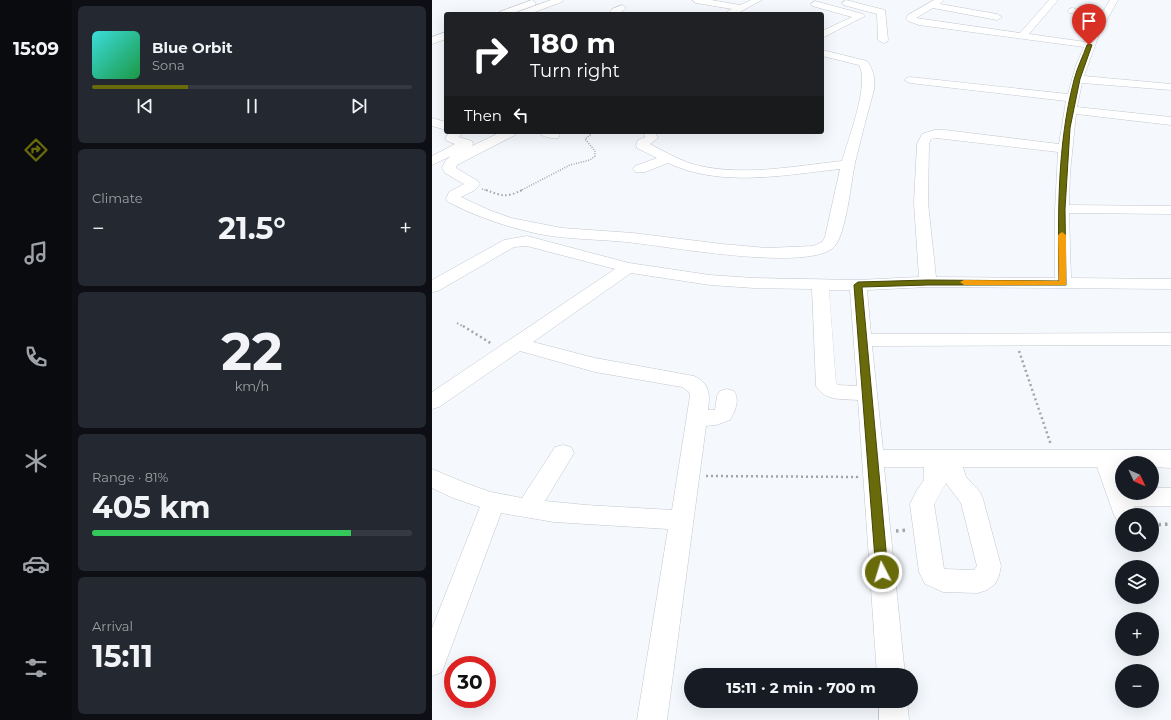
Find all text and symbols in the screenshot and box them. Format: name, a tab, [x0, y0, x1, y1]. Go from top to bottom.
pin	[1072, 4, 1106, 45]
icon: arrive	[1078, 10, 1100, 32]
text: 180 m	[530, 26, 616, 60]
icon: right	[464, 28, 516, 80]
text: 15:09	[13, 38, 59, 60]
text: Blue Orbit	[152, 38, 232, 57]
text: Sona	[152, 57, 185, 73]
text: Turn right	[530, 60, 620, 82]
icon: previous	[134, 95, 156, 117]
icon: pause	[241, 95, 263, 117]
icon: next	[348, 95, 370, 117]
icon: left	[510, 104, 532, 126]
text: Then	[464, 106, 502, 125]
icon: directions	[22, 136, 50, 164]
text: Climate	[92, 190, 143, 206]
text: 21.5°	[218, 210, 286, 247]
text: −	[92, 215, 105, 242]
text: +	[399, 215, 412, 242]
icon: music	[22, 239, 50, 267]
text: 22	[221, 320, 283, 383]
icon: phone	[22, 343, 50, 371]
text: km/h	[235, 378, 269, 394]
icon: climate	[22, 447, 50, 475]
north arrow	[1115, 456, 1159, 500]
map controls	[1115, 456, 1159, 708]
text: Range · 81%	[92, 469, 168, 485]
text: 405 km	[92, 489, 210, 526]
button: search	[1115, 508, 1159, 552]
icon: car	[22, 550, 50, 578]
position arrow	[861, 551, 903, 593]
button: layers	[1115, 560, 1159, 604]
button: +	[1115, 612, 1159, 656]
text: Arrival	[92, 618, 133, 634]
text: 15:11	[92, 638, 153, 675]
icon: filters	[22, 654, 50, 682]
speed limit sign: 30	[444, 656, 496, 708]
button: −	[1115, 664, 1159, 708]
text: 15:11 · 2 min · 700 m	[726, 678, 876, 697]

